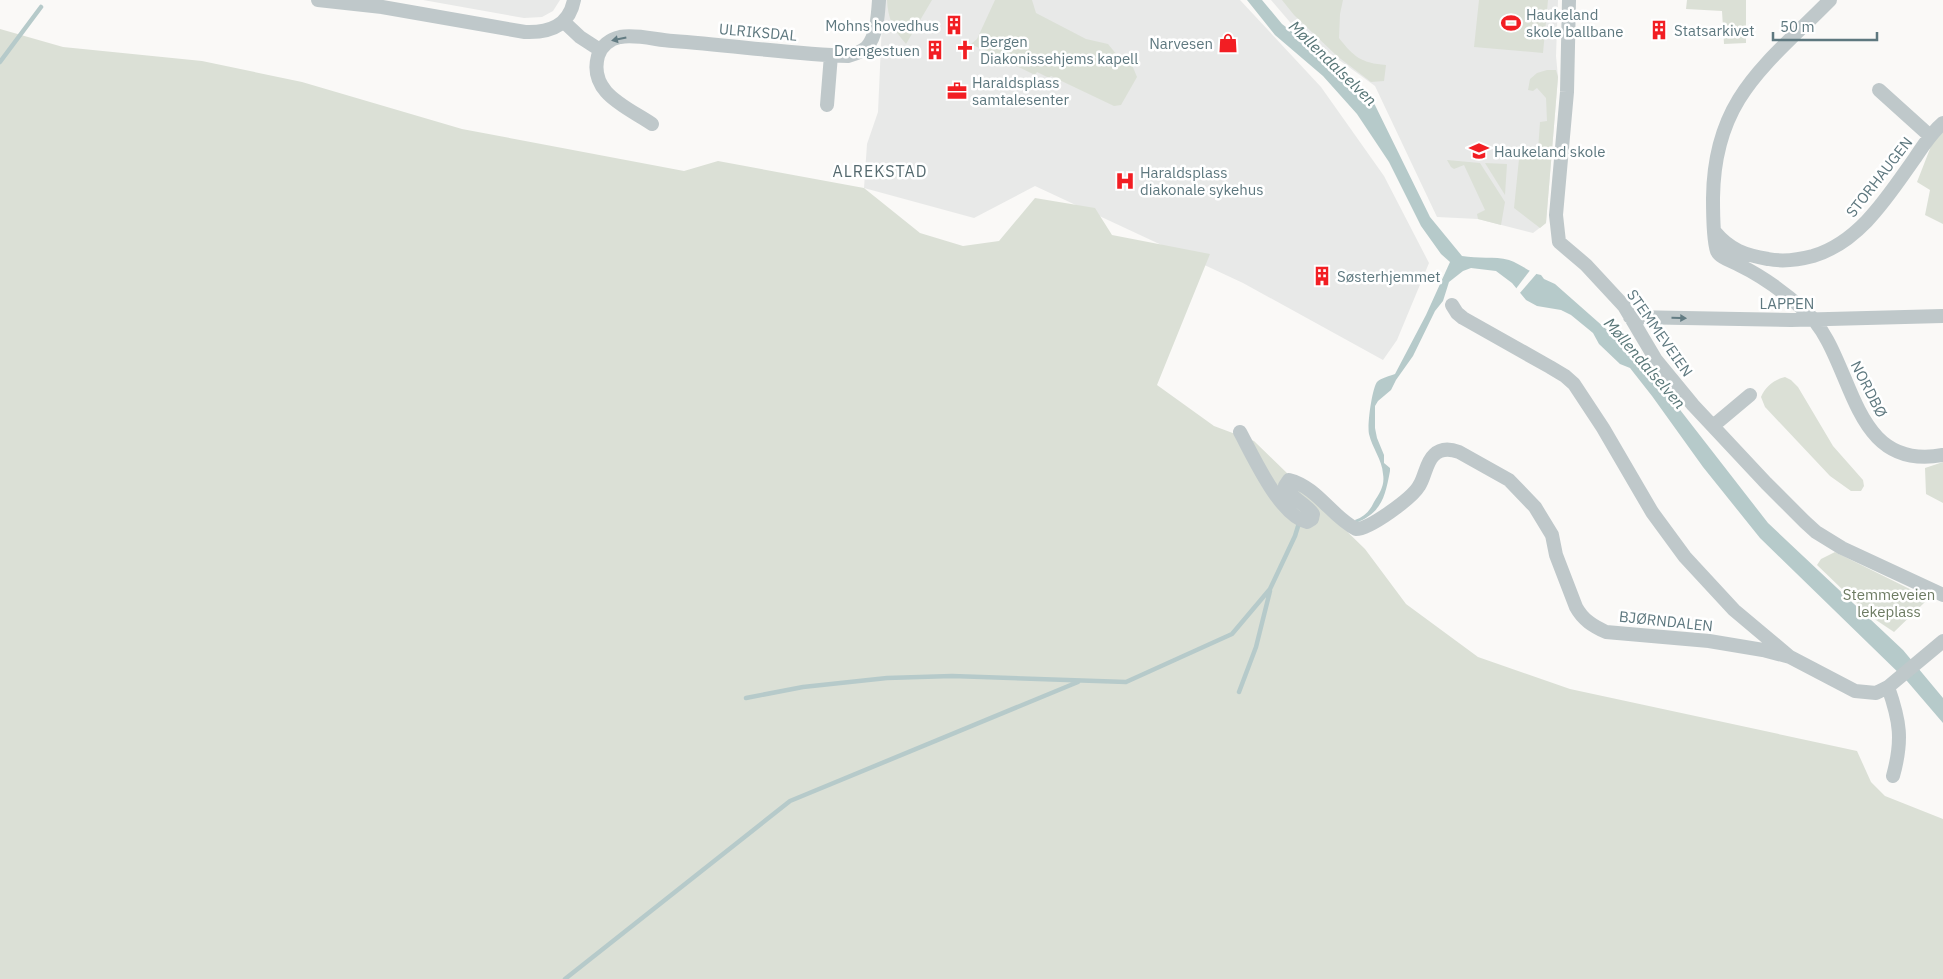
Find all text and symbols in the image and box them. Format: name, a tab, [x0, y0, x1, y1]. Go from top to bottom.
place label: Haukeland skole ballbane	[1526, 5, 1623, 41]
scale bar	[1773, 10, 1877, 42]
sports icon: Haukeland skole ballbane	[1500, 12, 1522, 34]
building icon: Mohns hovedhus	[943, 14, 965, 36]
place label: Mohns hovedhus	[825, 16, 939, 35]
water label: Møllendalselven	[1285, 16, 1381, 110]
text: 50 m	[1780, 17, 1815, 36]
street label: ULRIKSDAL	[718, 19, 798, 45]
building icon: Statsarkivet	[1648, 19, 1670, 41]
place label: Statsarkivet	[1674, 21, 1755, 40]
place label: Bergen Diakonissehjems kapell	[980, 32, 1138, 68]
shop icon: Narvesen	[1217, 32, 1239, 54]
place label: Narvesen	[1149, 34, 1213, 53]
one-way arrow	[610, 35, 626, 43]
building icon: Drengestuen	[924, 39, 946, 61]
church icon: Bergen Diakonissehjems kapell	[954, 39, 976, 61]
place label: Drengestuen	[834, 41, 920, 60]
place label: Haraldsplass samtalesenter	[972, 73, 1070, 109]
office icon: Haraldsplass samtalesenter	[946, 80, 968, 102]
street label: STORHAUGEN	[1842, 133, 1916, 221]
school or university icon: Haukeland skole	[1468, 140, 1490, 162]
place label: Haukeland skole	[1494, 142, 1606, 161]
district label: ALREKSTAD	[832, 161, 928, 181]
place label: Haraldsplass diakonale sykehus	[1140, 163, 1264, 199]
hospital icon: Haraldsplass diakonale sykehus	[1114, 170, 1136, 192]
building icon: Søsterhjemmet	[1311, 265, 1333, 287]
place label: Søsterhjemmet	[1337, 267, 1441, 286]
street label: STEMMEVEIEN	[1623, 286, 1697, 380]
street label: LAPPEN	[1760, 294, 1814, 313]
water label: Møllendalselven	[1600, 313, 1690, 413]
one-way arrow	[1671, 314, 1687, 322]
street label: NORDBØ	[1847, 357, 1891, 421]
park label: Stemmeveien lekeplass	[1843, 585, 1935, 621]
street label: BJØRNDALEN	[1618, 607, 1714, 635]

